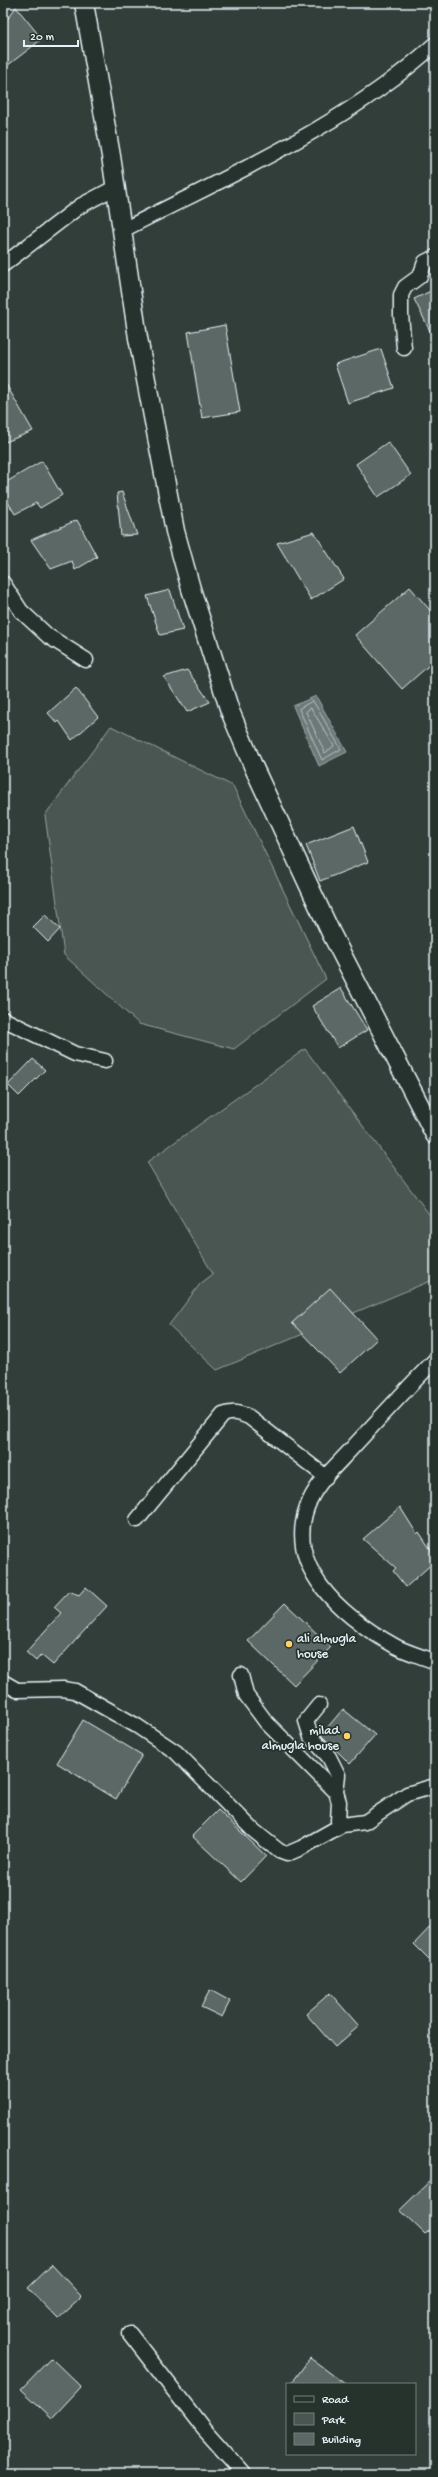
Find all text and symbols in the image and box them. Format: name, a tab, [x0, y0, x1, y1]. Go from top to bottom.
scale bar	[24, 22, 78, 48]
text: 20 m	[30, 31, 55, 45]
place label: ali almugla house	[297, 1632, 357, 1662]
marker: ali almugla house	[284, 1639, 294, 1649]
place label: milad almugla house	[262, 1724, 340, 1754]
marker: milad almugla house	[342, 1731, 352, 1741]
legend	[286, 2383, 416, 2455]
text: Road	[322, 2394, 349, 2408]
text: Park	[321, 2414, 347, 2428]
text: Building	[321, 2434, 361, 2448]

